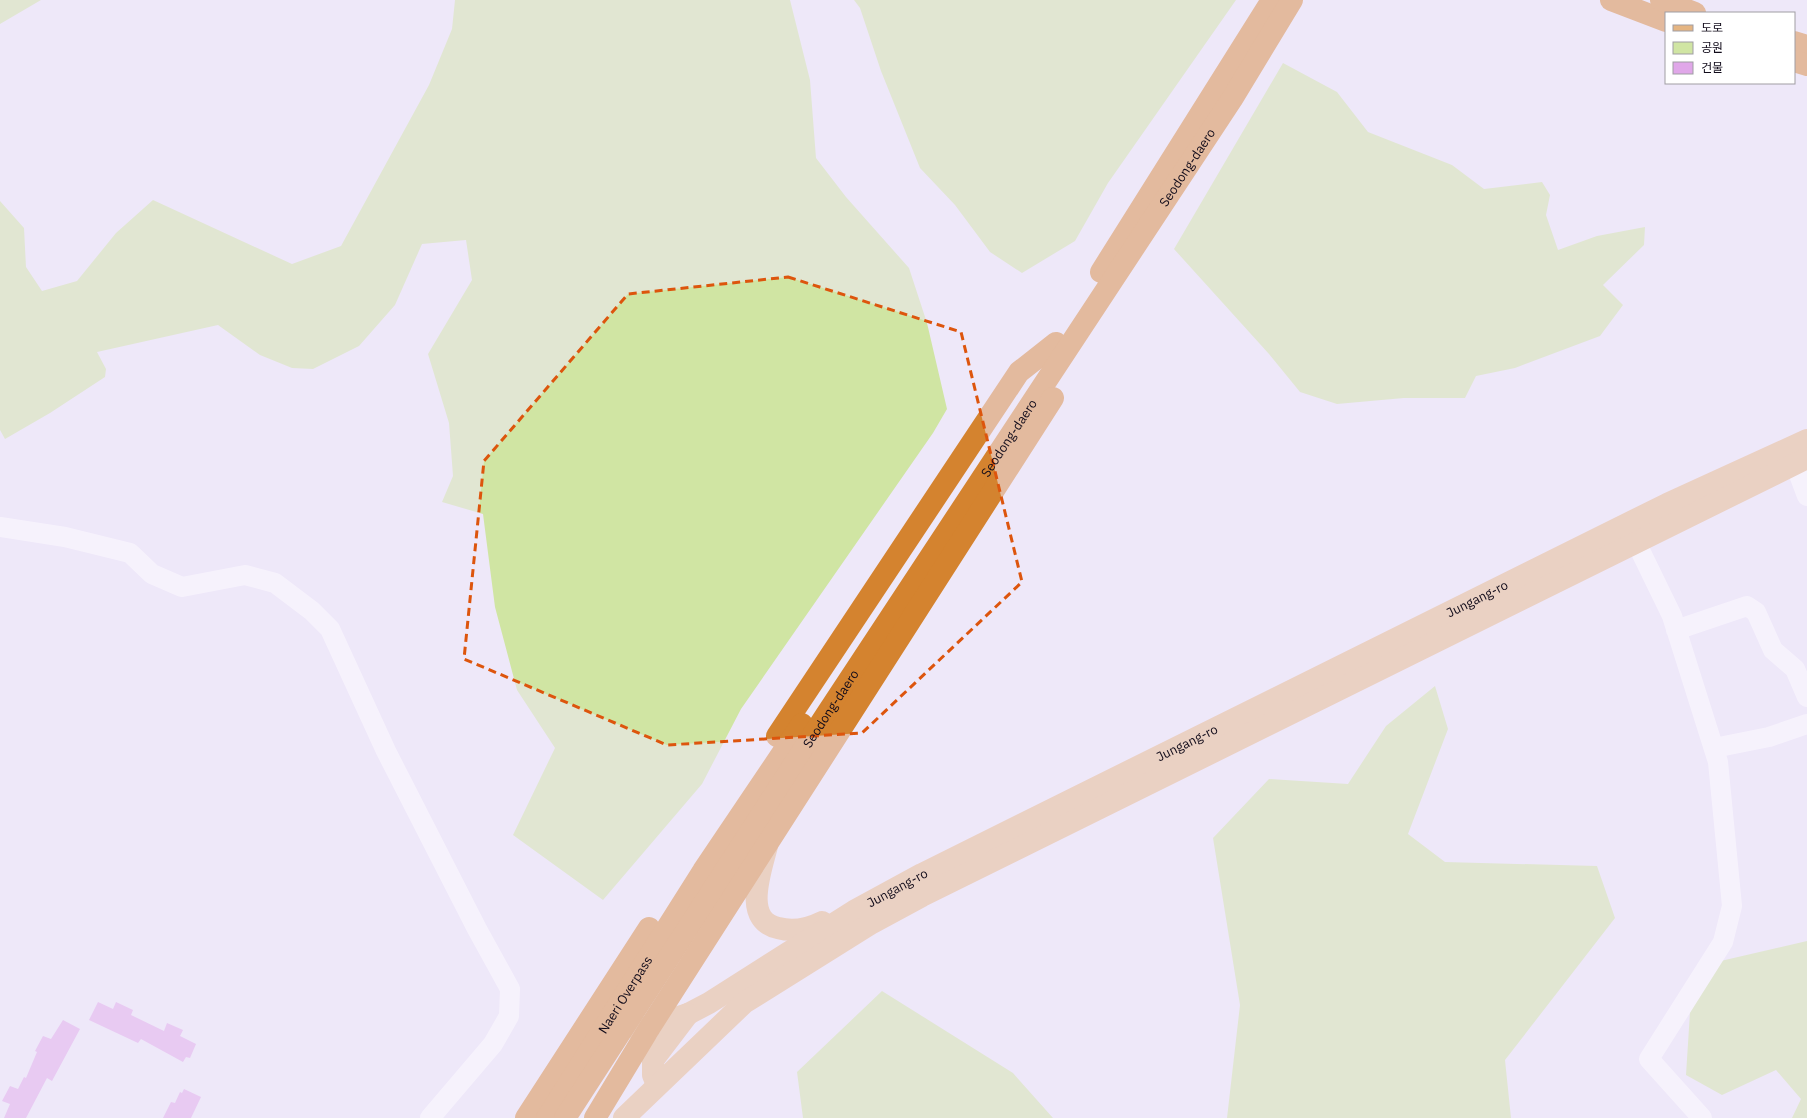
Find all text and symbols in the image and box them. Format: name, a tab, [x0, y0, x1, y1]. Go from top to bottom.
legend	[1665, 12, 1795, 84]
text: 도로	[1701, 20, 1723, 35]
text: 공원	[1701, 40, 1723, 55]
text: 건물	[1701, 60, 1723, 75]
street label: Seodong-daero	[1155, 125, 1219, 210]
street label: Seodong-daero	[977, 396, 1041, 480]
street label: Jungang-ro	[1443, 576, 1511, 621]
street label: Seodong-daero	[799, 666, 862, 751]
street label: Jungang-ro	[1153, 720, 1220, 765]
street label: Jungang-ro	[864, 864, 930, 911]
street label: Naeri Overpass	[594, 952, 656, 1037]

